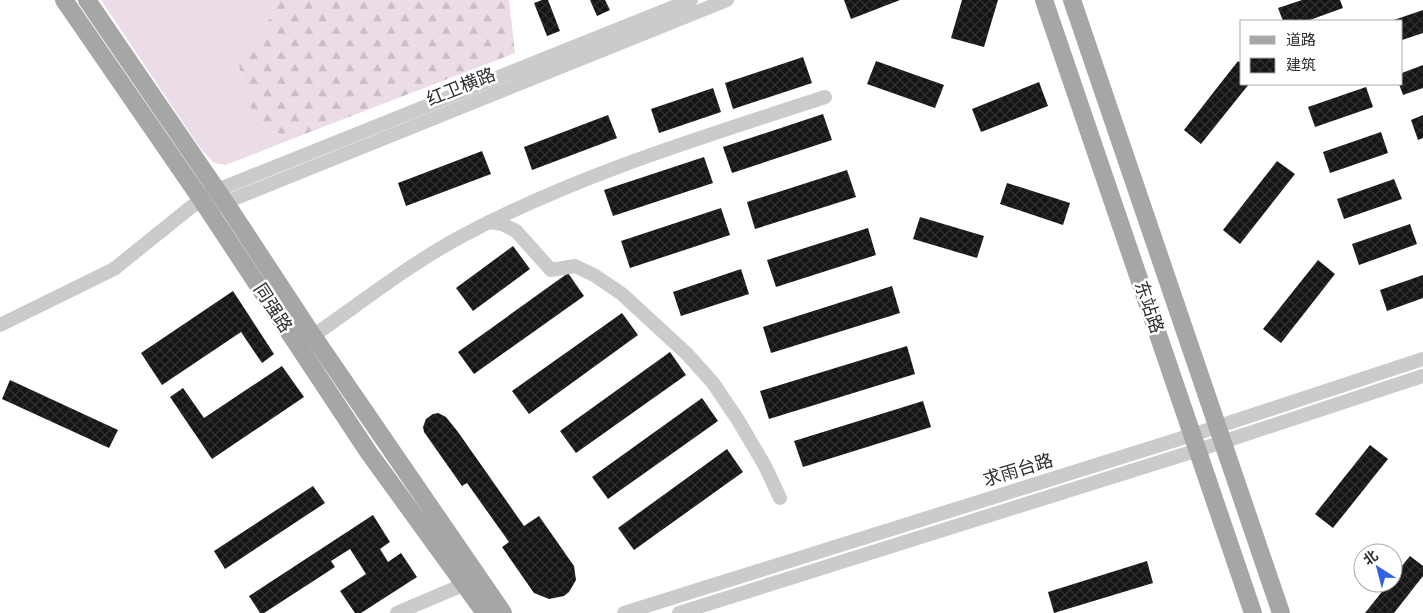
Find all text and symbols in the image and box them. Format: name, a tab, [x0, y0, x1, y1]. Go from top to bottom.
legend	[1240, 20, 1403, 85]
text: 道路	[1286, 30, 1316, 48]
text: 建筑	[1286, 55, 1316, 73]
street label: 红卫横路	[423, 62, 498, 110]
street label: 东站路	[1131, 278, 1169, 336]
street label: 同强路	[250, 279, 298, 336]
street label: 求雨台路	[980, 448, 1055, 490]
north arrow	[1353, 543, 1403, 593]
text: 北	[1359, 546, 1381, 568]

